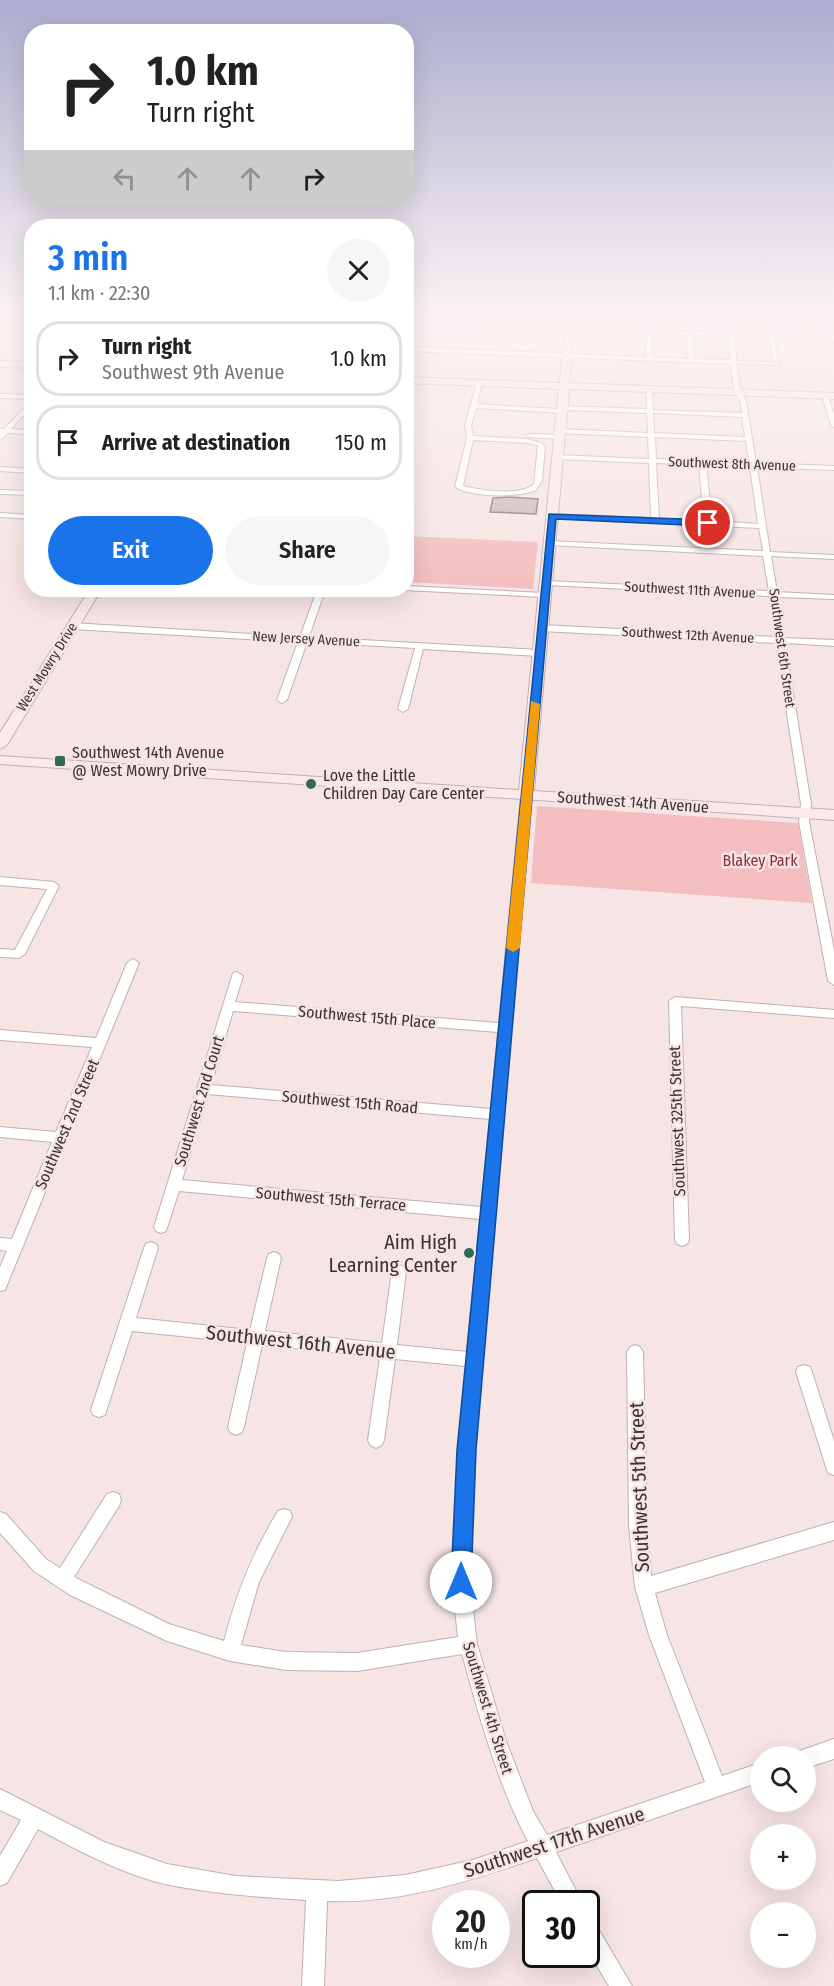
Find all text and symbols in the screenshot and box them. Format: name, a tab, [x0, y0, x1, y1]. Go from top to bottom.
text: 1.0 km	[147, 46, 259, 96]
icon: right	[48, 48, 126, 126]
text: Turn right	[147, 97, 255, 129]
icon: left	[108, 162, 141, 195]
icon: ahead	[171, 162, 204, 195]
icon: ahead	[234, 162, 267, 195]
icon: right	[297, 162, 330, 195]
text: 3 min	[48, 236, 128, 280]
button: close	[327, 239, 390, 302]
text: 1.1 km · 22:30	[48, 281, 150, 305]
text: Turn right	[102, 333, 191, 360]
icon: right	[51, 342, 84, 375]
text: 1.0 km	[330, 345, 387, 372]
text: Southwest 9th Avenue	[102, 360, 284, 384]
icon: arrive	[51, 426, 84, 459]
text: Arrive at destination	[102, 429, 290, 456]
text: 150 m	[335, 429, 387, 456]
street label: Southwest 8th Avenue	[668, 453, 796, 475]
pin	[682, 497, 733, 548]
icon: arrive	[691, 506, 724, 539]
button: Exit	[48, 516, 213, 585]
button: Share	[225, 516, 390, 585]
street label: Southwest 11th Avenue	[624, 578, 756, 602]
street label: Southwest 6th Street	[765, 587, 799, 709]
street label: West Mowry Drive	[13, 619, 81, 715]
street label: Southwest 12th Avenue	[621, 623, 755, 647]
street label: New Jersey Avenue	[252, 628, 360, 650]
place label: Southwest 14th Avenue @ West Mowry Drive	[72, 743, 224, 780]
marker: Southwest 14th Avenue @ West Mowry Drive	[53, 754, 67, 768]
place label: Love the Little Children Day Care Center	[323, 766, 485, 803]
marker: Love the Little Children Day Care Center	[304, 777, 318, 791]
street label: Southwest 14th Avenue	[556, 787, 710, 817]
park label: Blakey Park	[722, 851, 798, 870]
street label: Southwest 15th Place	[297, 1002, 437, 1032]
street label: Southwest 2nd Court	[170, 1033, 228, 1169]
street label: Southwest 325th Street	[665, 1045, 689, 1197]
street label: Southwest 2nd Street	[31, 1055, 103, 1192]
street label: Southwest 15th Road	[281, 1087, 419, 1117]
street label: Southwest 15th Terrace	[255, 1183, 407, 1215]
place label: Aim High Learning Center	[329, 1230, 457, 1277]
marker: Aim High Learning Center	[462, 1246, 476, 1260]
street label: Southwest 16th Avenue	[205, 1320, 397, 1364]
street label: Southwest 5th Street	[624, 1401, 654, 1573]
position arrow	[429, 1550, 493, 1614]
street label: Southwest 4th Street	[459, 1640, 517, 1777]
map controls	[750, 1746, 816, 1968]
button: search	[750, 1746, 816, 1812]
street label: Southwest 17th Avenue	[461, 1801, 647, 1883]
button: +	[750, 1824, 816, 1890]
speed limit sign: 30	[522, 1890, 600, 1968]
button: −	[750, 1902, 816, 1968]
text: 20	[456, 1904, 486, 1940]
text: km/h	[454, 1935, 488, 1953]

